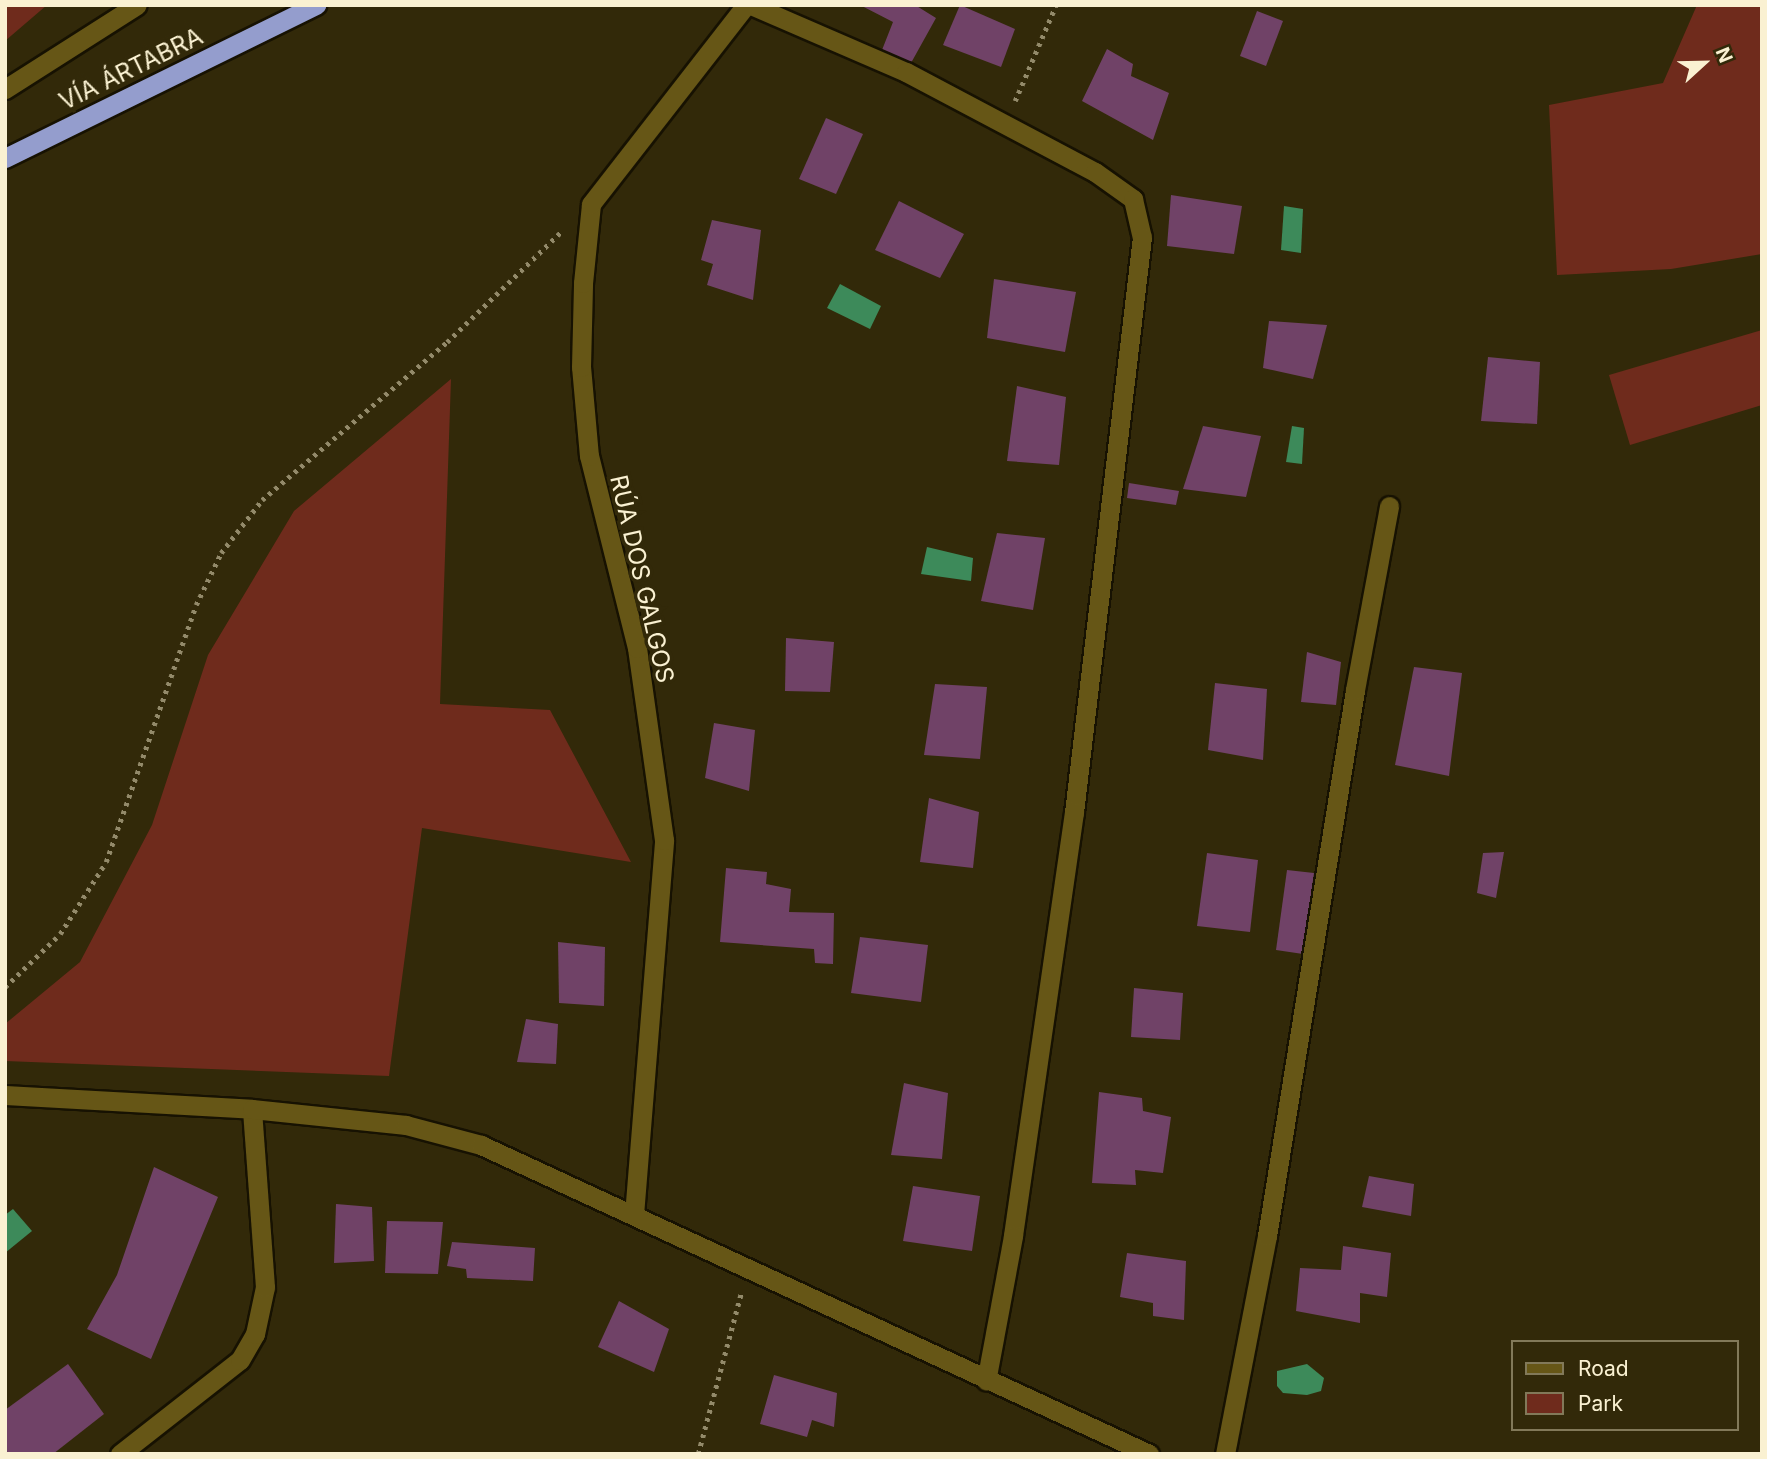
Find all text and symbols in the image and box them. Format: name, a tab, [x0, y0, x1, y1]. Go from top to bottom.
street label: VÍA ÁRTABRA	[55, 22, 207, 116]
north arrow	[1669, 28, 1739, 98]
text: N	[1711, 44, 1737, 66]
street label: RÚA DOS GALGOS	[604, 472, 680, 686]
legend	[1512, 1340, 1739, 1431]
text: Road	[1578, 1356, 1629, 1381]
text: Park	[1578, 1391, 1623, 1416]

